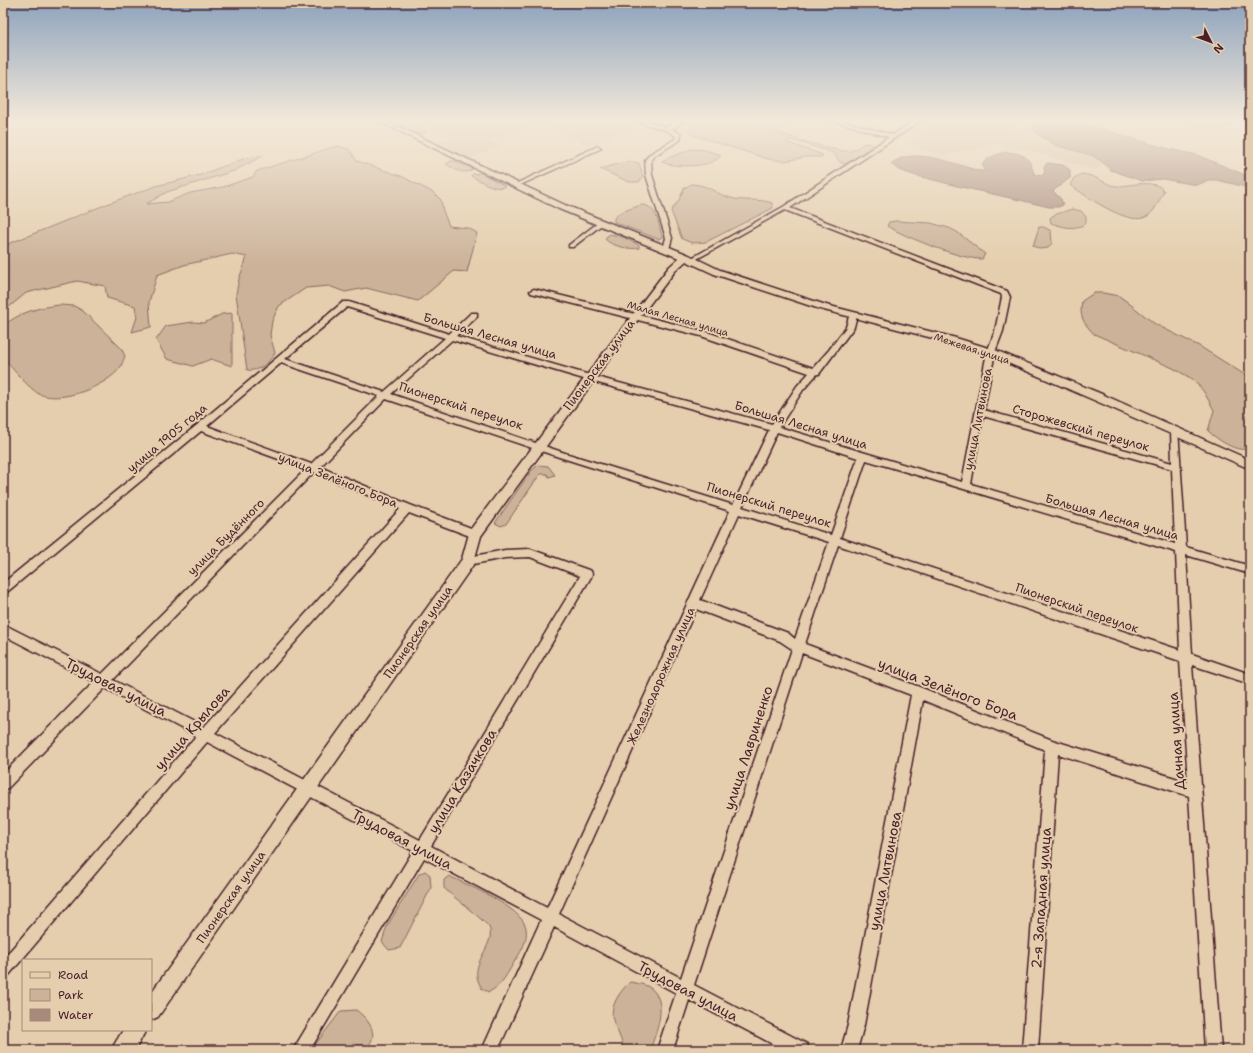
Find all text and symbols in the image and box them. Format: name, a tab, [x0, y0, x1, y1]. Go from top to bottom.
north arrow	[1191, 22, 1231, 62]
text: N	[1209, 40, 1227, 57]
street label: Малая Лесная улица	[626, 298, 731, 339]
street label: Большая Лесная улица	[421, 309, 559, 363]
street label: Пионерская улица	[560, 316, 639, 414]
street label: Межевая улица	[932, 330, 1012, 367]
street label: улица Литвинова	[960, 366, 996, 471]
street label: Пионерский переулок	[397, 378, 525, 434]
street label: Большая Лесная улица	[733, 397, 870, 453]
street label: улица 1905 года	[124, 400, 211, 476]
street label: Сторожевский переулок	[1011, 401, 1152, 455]
street label: улица Зелёного Бора	[276, 449, 400, 511]
street label: Пионерский переулок	[705, 478, 834, 532]
street label: Большая Лесная улица	[1043, 490, 1181, 544]
street label: улица Будённого	[184, 495, 268, 579]
street label: Пионерский переулок	[1013, 579, 1141, 637]
street label: Пионерская улица	[380, 582, 456, 682]
street label: Железнодорожная улица	[623, 604, 699, 747]
street label: Трудовая улица	[62, 654, 170, 720]
street label: улица Зелёного Бора	[875, 654, 1021, 724]
street label: улица Крылова	[150, 682, 234, 774]
street label: улица Лавриненко	[719, 684, 777, 812]
street label: Дачная улица	[1164, 691, 1188, 790]
street label: улица Казачкова	[424, 725, 501, 837]
street label: Трудовая улица	[349, 805, 455, 873]
street label: улица Литвинова	[865, 810, 905, 932]
street label: 2-я Западная улица	[1027, 827, 1055, 969]
street label: Пионерская улица	[193, 847, 269, 947]
street label: Трудовая улица	[635, 957, 741, 1025]
legend	[22, 959, 152, 1031]
text: Road	[58, 967, 89, 983]
text: Park	[58, 987, 84, 1003]
text: Water	[58, 1007, 94, 1023]

